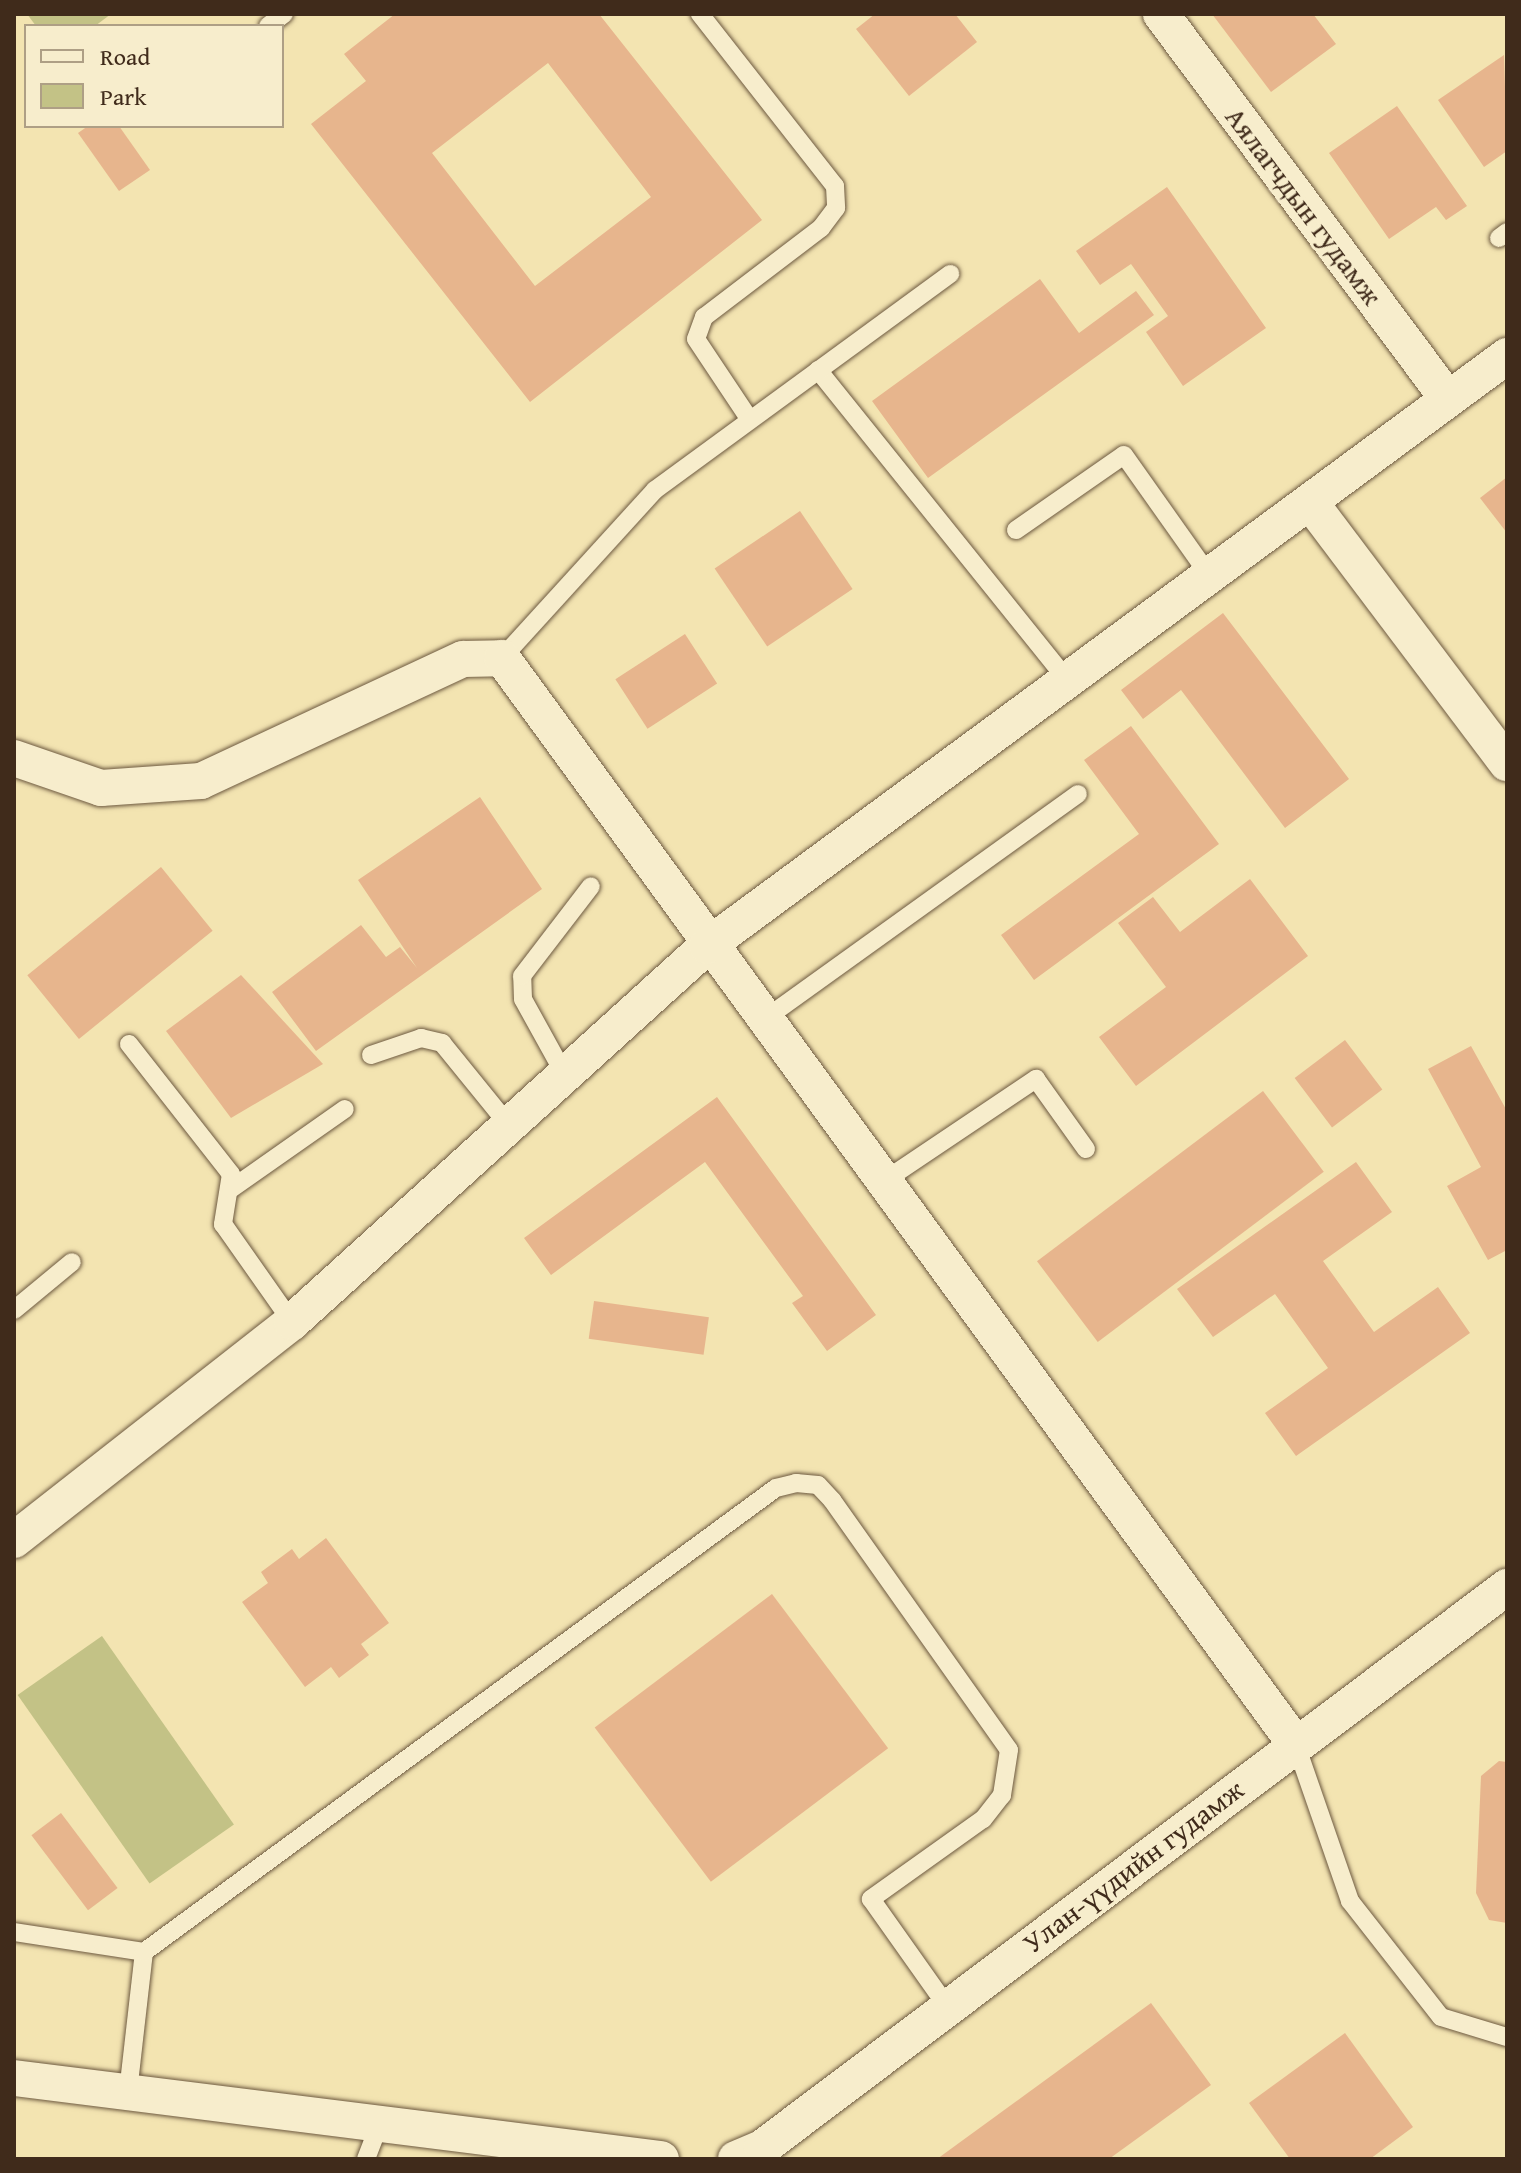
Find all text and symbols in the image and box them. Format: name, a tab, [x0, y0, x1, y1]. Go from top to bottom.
legend	[24, 24, 284, 128]
text: Road	[100, 39, 150, 74]
text: Park	[100, 79, 146, 114]
street label: Аялагчдын гудамж	[1219, 100, 1389, 312]
street label: Улан-үүдийн гудамж	[1016, 1772, 1250, 1960]

